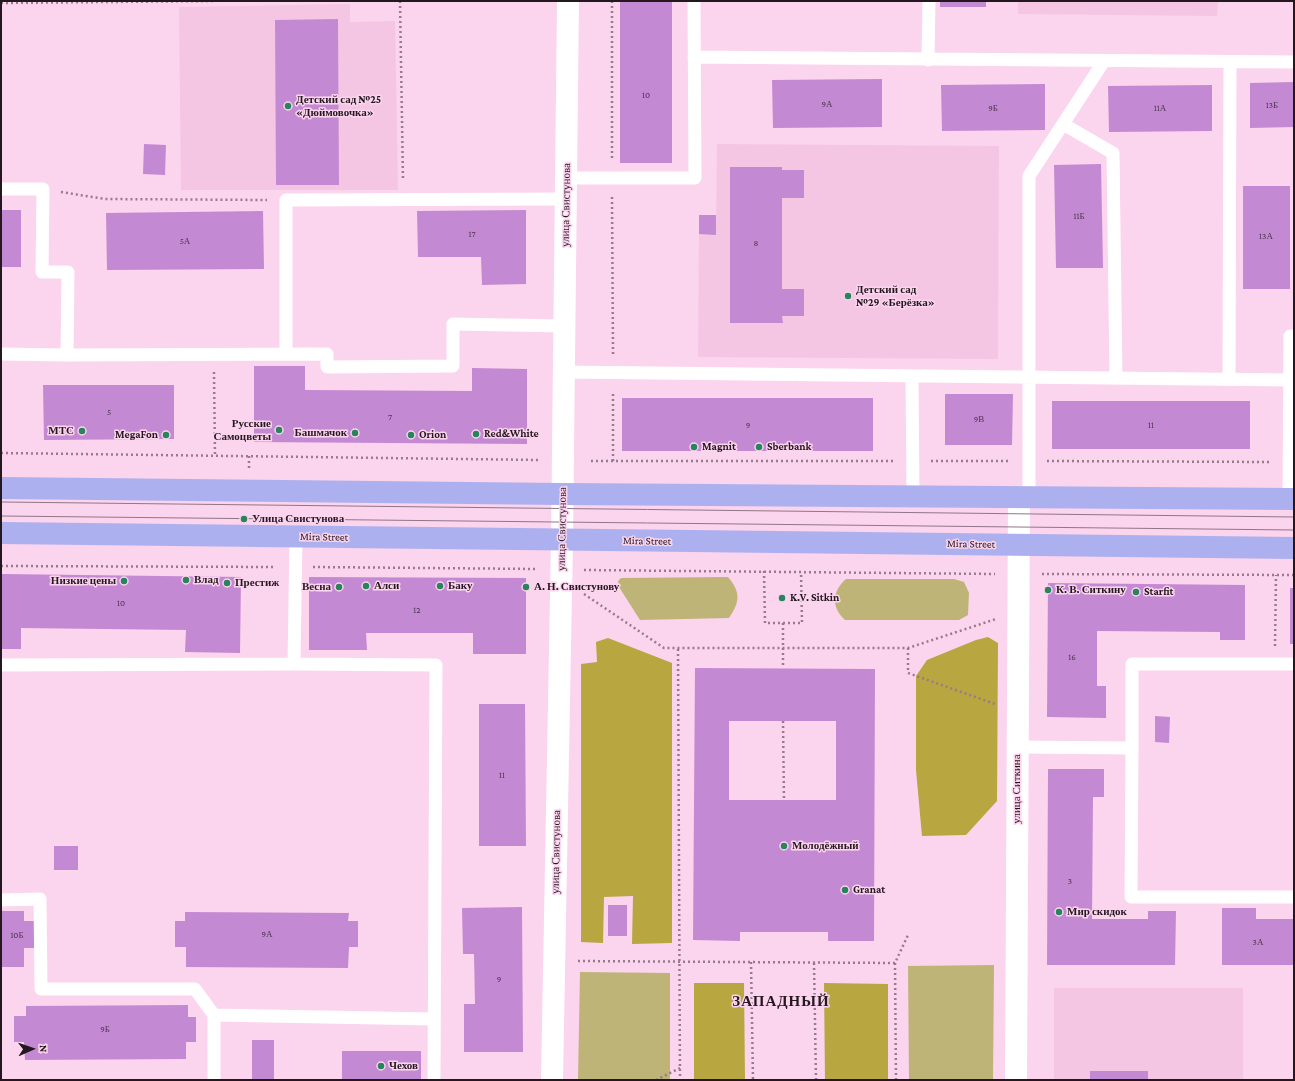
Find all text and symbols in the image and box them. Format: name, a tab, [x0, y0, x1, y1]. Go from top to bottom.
house number: 10	[642, 90, 650, 100]
place label: Детский сад №25 «Дюймовочка»	[296, 93, 381, 119]
house number: 9А	[821, 99, 833, 109]
house number: 13Б	[1266, 100, 1278, 110]
marker: Детский сад №25 «Дюймовочка»	[283, 101, 293, 111]
house number: 9Б	[988, 103, 998, 113]
house number: 11А	[1154, 103, 1166, 113]
street label: улица Свистунова	[559, 163, 573, 247]
house number: 11Б	[1073, 211, 1085, 221]
house number: 17	[468, 229, 476, 239]
house number: 13А	[1259, 231, 1273, 241]
house number: 5А	[180, 236, 190, 246]
house number: 8	[754, 238, 758, 248]
place label: Детский сад №29 «Берёзка»	[856, 283, 935, 309]
marker: Детский сад №29 «Берёзка»	[843, 291, 853, 301]
house number: 5	[107, 407, 111, 417]
house number: 7	[388, 412, 392, 422]
house number: 9В	[974, 414, 984, 424]
place label: Русские Самоцветы	[214, 417, 271, 443]
house number: 9	[746, 420, 750, 430]
house number: 11	[1148, 420, 1154, 430]
place label: МТС	[48, 424, 74, 438]
marker: Русские Самоцветы	[274, 425, 284, 435]
marker: МТС	[77, 426, 87, 436]
place label: Башмачок	[294, 426, 347, 440]
place label: Red&White	[484, 427, 539, 441]
place label: MegaFon	[115, 428, 158, 442]
marker: Башмачок	[350, 428, 360, 438]
place label: Orion	[419, 428, 446, 442]
marker: Red&White	[471, 429, 481, 439]
marker: MegaFon	[161, 430, 171, 440]
marker: Orion	[406, 430, 416, 440]
place label: Magnit	[702, 440, 736, 454]
place label: Sberbank	[767, 440, 812, 454]
marker: Magnit	[689, 442, 699, 452]
marker: Sberbank	[754, 442, 764, 452]
street label: улица Свистунова	[555, 487, 569, 571]
place label: Улица Свистунова	[252, 512, 344, 526]
marker: Улица Свистунова	[239, 514, 249, 524]
street label: Mira Street	[300, 530, 348, 544]
street label: Mira Street	[623, 534, 671, 548]
street label: Mira Street	[947, 537, 995, 551]
place label: Влад	[194, 573, 219, 587]
place label: Низкие цены	[51, 574, 116, 588]
marker: Влад	[181, 575, 191, 585]
marker: Низкие цены	[119, 576, 129, 586]
place label: Престиж	[235, 576, 279, 590]
marker: Престиж	[222, 578, 232, 588]
place label: Алси	[374, 579, 399, 593]
place label: Баку	[448, 579, 472, 593]
place label: Весна	[302, 580, 331, 594]
place label: А. Н. Свистунову	[534, 580, 619, 594]
marker: Алси	[361, 581, 371, 591]
marker: Баку	[435, 581, 445, 591]
marker: Весна	[334, 582, 344, 592]
marker: А. Н. Свистунову	[521, 582, 531, 592]
place label: К. В. Ситкину	[1056, 583, 1126, 597]
marker: К. В. Ситкину	[1043, 585, 1053, 595]
place label: Starfit	[1144, 585, 1174, 599]
marker: Starfit	[1131, 587, 1141, 597]
place label: K.V. Sitkin	[790, 591, 839, 605]
marker: K.V. Sitkin	[777, 593, 787, 603]
house number: 10	[117, 598, 125, 608]
house number: 12	[413, 605, 421, 615]
house number: 16	[1068, 652, 1076, 662]
street label: улица Ситкина	[1010, 754, 1024, 824]
house number: 11	[499, 770, 505, 780]
street label: улица Свистунова	[549, 810, 563, 894]
place label: Молодёжный	[792, 839, 859, 853]
marker: Молодёжный	[779, 841, 789, 851]
house number: 3	[1068, 876, 1072, 886]
place label: Granat	[853, 883, 885, 897]
marker: Granat	[840, 885, 850, 895]
place label: Мир скидок	[1067, 905, 1127, 919]
marker: Мир скидок	[1054, 907, 1064, 917]
house number: 9А	[261, 929, 273, 939]
house number: 10Б	[10, 930, 24, 940]
house number: 3А	[1253, 937, 1263, 947]
house number: 9	[497, 974, 501, 984]
district label: ЗАПАДНЫЙ	[732, 992, 830, 1010]
house number: 9Б	[100, 1024, 110, 1034]
north arrow	[12, 1029, 52, 1069]
text: N	[38, 1045, 50, 1053]
place label: Чехов	[389, 1059, 418, 1073]
marker: Чехов	[376, 1061, 386, 1071]

